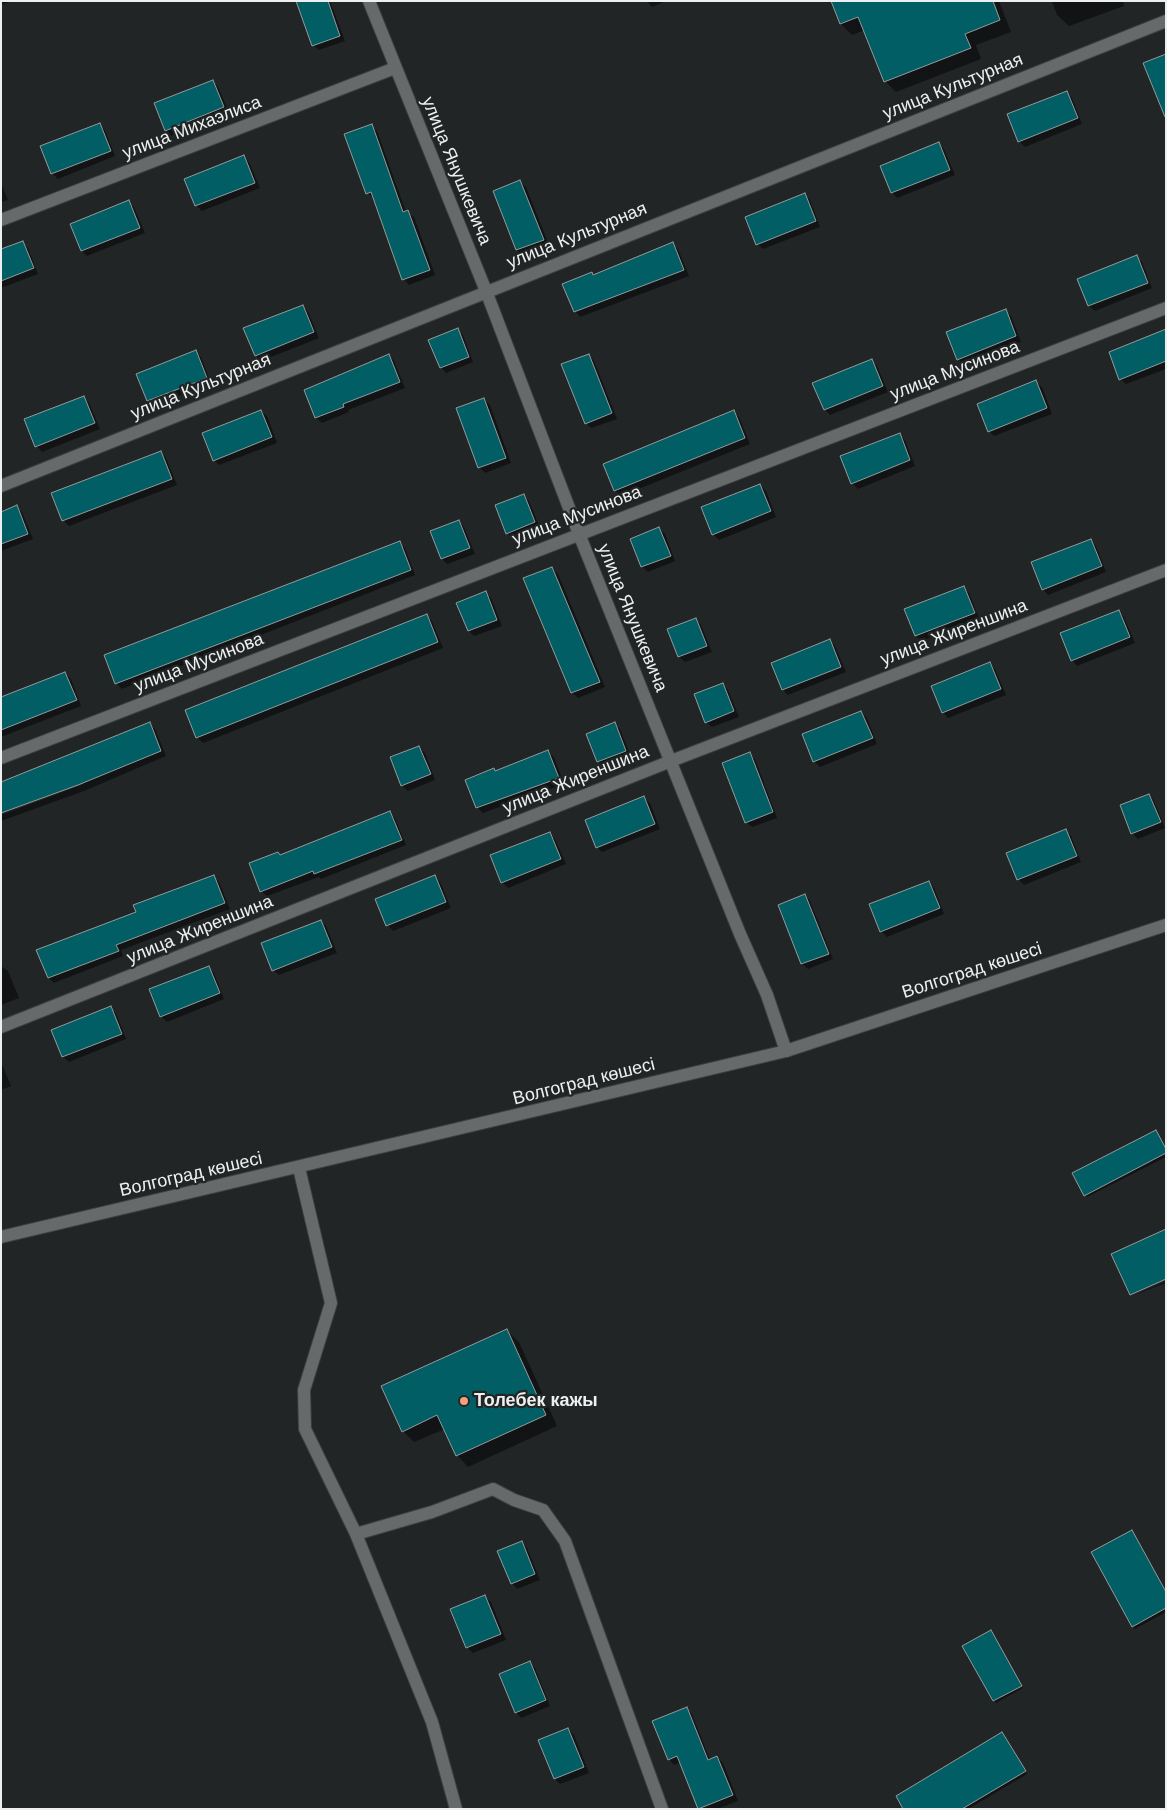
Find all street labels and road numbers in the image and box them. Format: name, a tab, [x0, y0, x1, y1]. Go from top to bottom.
street label: улица Культурная	[880, 49, 1026, 125]
street label: улица Михаэлиса	[120, 92, 264, 164]
street label: улица Янушкевича	[416, 94, 496, 248]
street label: улица Культурная	[504, 198, 650, 274]
street label: улица Мусинова	[887, 336, 1023, 406]
street label: улица Культурная	[128, 349, 274, 425]
street label: улица Мусинова	[509, 481, 645, 551]
street label: улица Янушкевича	[592, 541, 672, 695]
street label: улица Жиреншина	[878, 595, 1030, 671]
street label: улица Мусинова	[131, 628, 267, 698]
street label: улица Жиреншина	[500, 741, 652, 819]
street label: улица Жиреншина	[124, 891, 276, 969]
street label: Волгоград көшесі	[899, 938, 1045, 1004]
street label: Волгоград көшесі	[511, 1054, 657, 1110]
street label: Волгоград көшесі	[118, 1148, 264, 1202]

